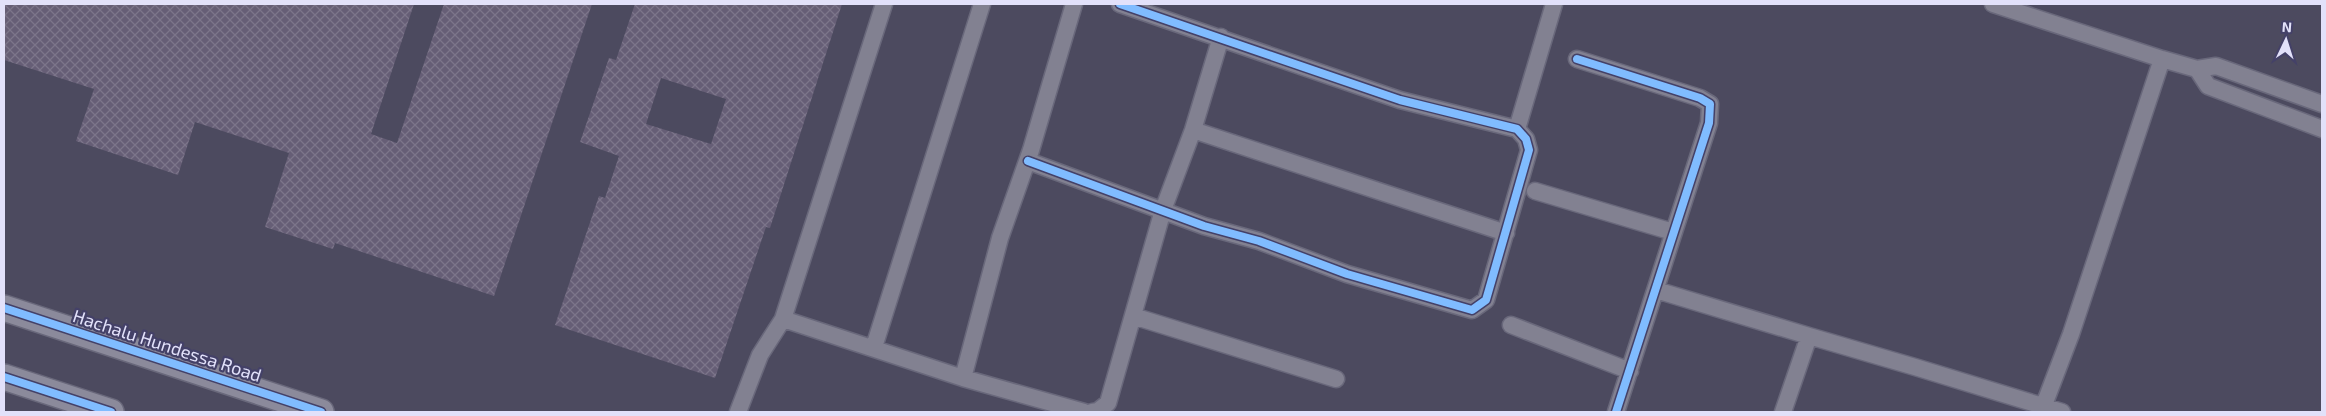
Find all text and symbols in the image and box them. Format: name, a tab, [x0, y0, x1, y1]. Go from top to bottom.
north arrow	[2261, 15, 2311, 65]
text: N	[2281, 18, 2293, 35]
street label: Hachalu Hundessa Road	[70, 304, 264, 386]

